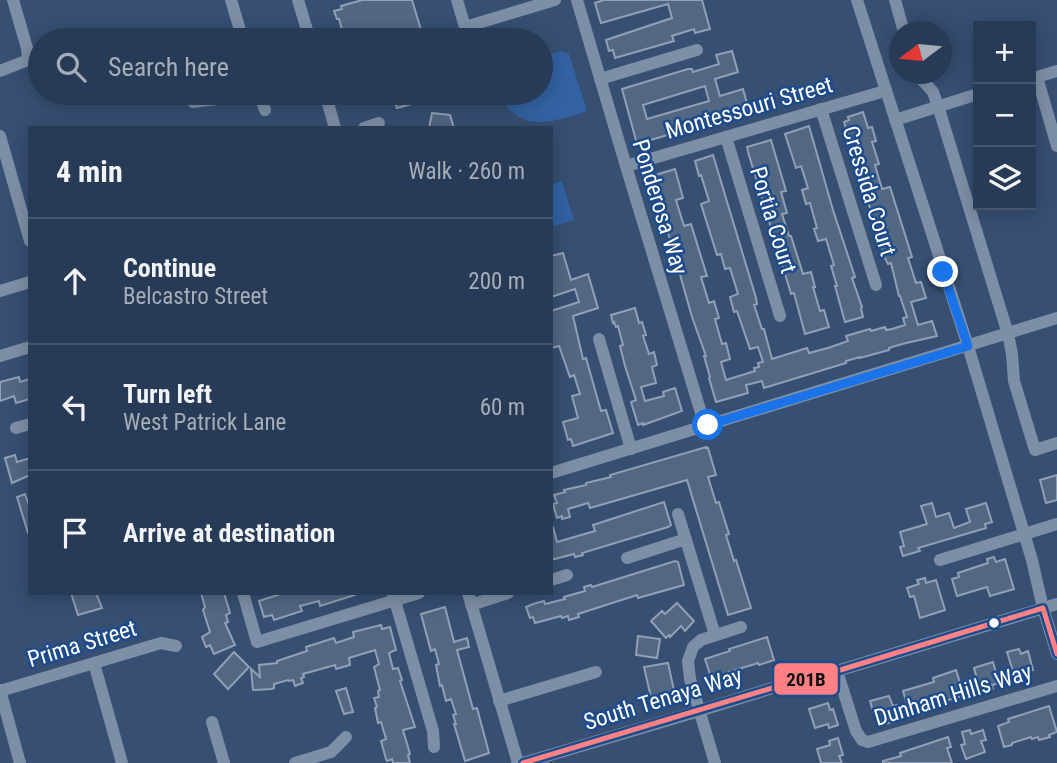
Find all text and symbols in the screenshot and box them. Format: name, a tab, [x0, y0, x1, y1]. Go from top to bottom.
north arrow	[889, 21, 952, 84]
map controls	[973, 21, 1036, 210]
button: +	[973, 21, 1036, 84]
search box	[28, 28, 553, 105]
icon: search	[52, 48, 90, 86]
text: Search here	[108, 52, 229, 82]
street label: Montessouri Street	[662, 71, 836, 145]
button: −	[973, 84, 1036, 147]
street label: Cressida Court	[836, 123, 902, 259]
street label: Ponderosa Way	[627, 136, 694, 278]
button: layers	[973, 147, 1036, 210]
text: 4 min	[56, 154, 123, 189]
text: Walk · 260 m	[408, 158, 525, 185]
street label: Portia Court	[744, 163, 802, 277]
text: Continue	[123, 253, 216, 283]
route end	[927, 256, 958, 287]
icon: ahead	[56, 262, 94, 300]
text: 200 m	[468, 268, 525, 295]
text: Belcastro Street	[123, 283, 268, 310]
text: Turn left	[123, 379, 212, 409]
icon: left	[56, 388, 94, 426]
text: 60 m	[480, 394, 525, 421]
text: West Patrick Lane	[123, 409, 286, 436]
route start	[692, 409, 723, 440]
icon: arrive	[56, 514, 94, 552]
text: Arrive at destination	[123, 518, 335, 548]
street label: Prima Street	[24, 615, 140, 673]
unlabelled marker	[987, 616, 1001, 630]
street label: Dunham Hills Way	[871, 658, 1036, 732]
street label: South Tenaya Way	[581, 662, 746, 736]
line badge: 201B	[773, 662, 839, 696]
text: 201B	[786, 668, 826, 691]

